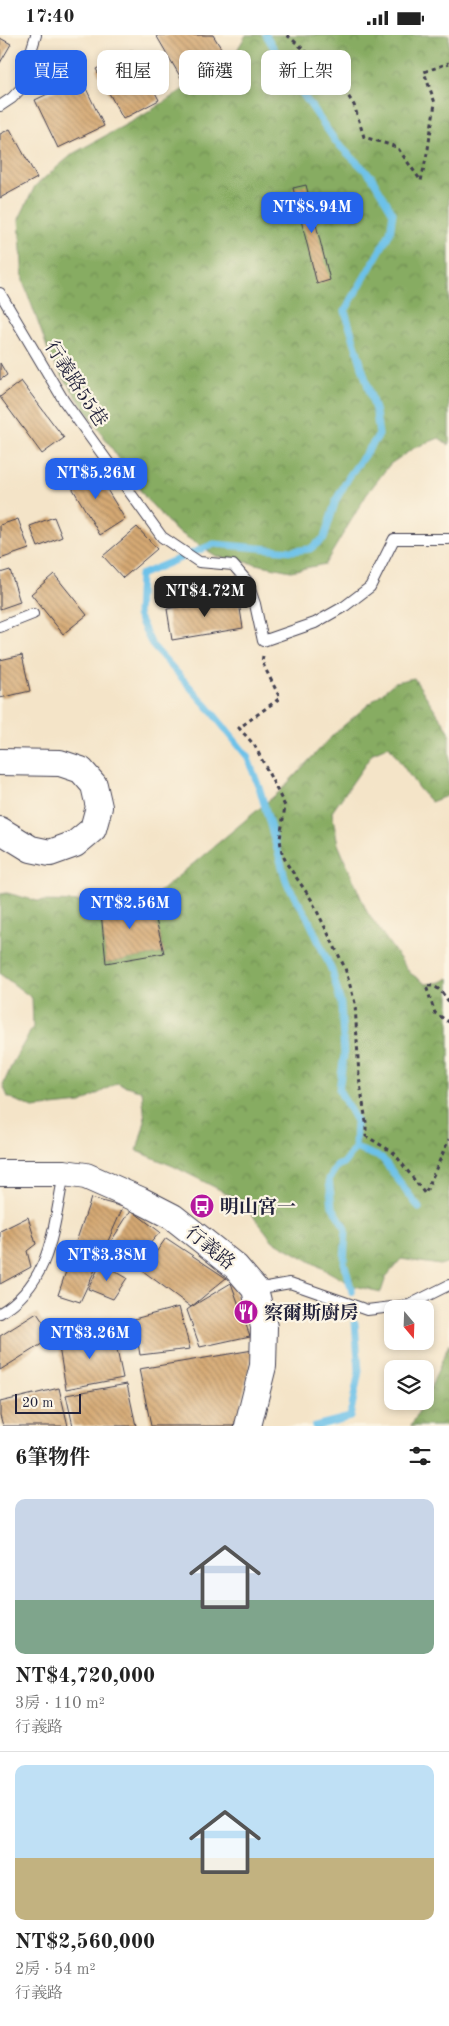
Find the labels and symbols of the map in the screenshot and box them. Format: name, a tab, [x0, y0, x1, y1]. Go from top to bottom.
pin: NT$8.94M	[260, 191, 364, 234]
street label: 行義路55巷	[40, 337, 111, 431]
pin: NT$5.26M	[44, 457, 148, 500]
pin: NT$4.72M	[153, 575, 257, 618]
pin: NT$2.56M	[78, 887, 182, 930]
bus stop icon: 明山宮一	[189, 1193, 215, 1219]
place label: 明山宮一	[220, 1196, 296, 1218]
street label: 行義路	[181, 1222, 239, 1274]
pin: NT$3.38M	[55, 1239, 159, 1282]
restaurant icon: 察爾斯廚房	[233, 1299, 259, 1325]
north arrow	[384, 1300, 434, 1350]
place label: 察爾斯廚房	[264, 1302, 359, 1324]
pin: NT$3.26M	[38, 1317, 142, 1360]
scale bar	[15, 1391, 81, 1414]

